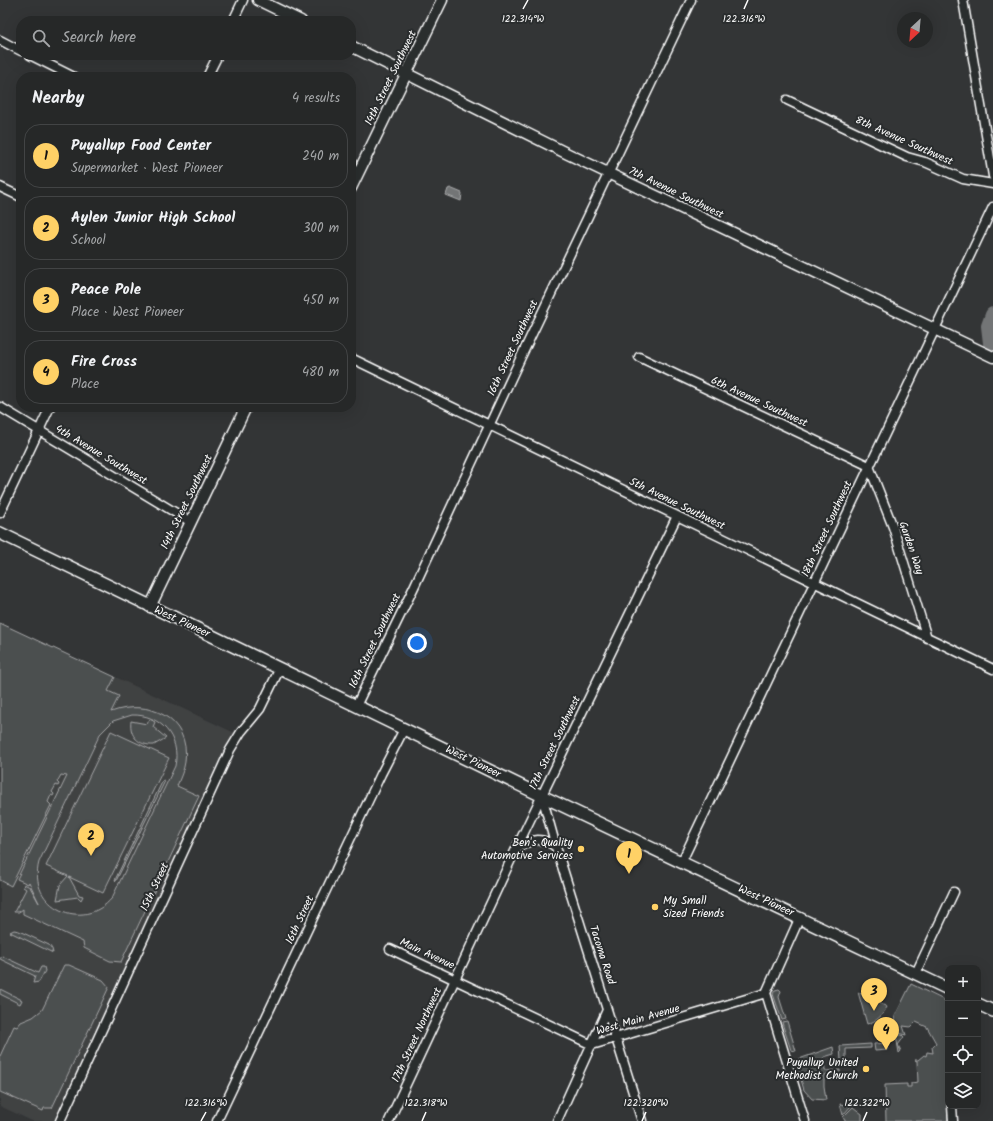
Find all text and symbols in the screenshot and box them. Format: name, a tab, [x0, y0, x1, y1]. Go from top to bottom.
text: 122.314°W	[502, 11, 545, 27]
text: 122.316°W	[723, 11, 766, 27]
north arrow	[897, 12, 933, 48]
search box	[16, 16, 356, 60]
text: Search here	[62, 26, 136, 50]
icon: search	[30, 27, 52, 49]
street label: 14th Street Southwest	[360, 27, 422, 129]
text: Nearby	[32, 85, 84, 112]
text: 4 results	[292, 88, 340, 109]
street label: 8th Avenue Southwest	[852, 111, 957, 171]
text: Puyallup Food Center	[71, 134, 211, 158]
text: 1	[44, 146, 48, 167]
text: 240 m	[302, 146, 339, 167]
text: Supermarket · West Pioneer	[71, 158, 223, 179]
street label: 7th Avenue Southwest	[625, 162, 727, 224]
text: Aylen Junior High School	[71, 206, 235, 230]
text: 2	[42, 218, 50, 239]
text: 300 m	[303, 218, 339, 239]
text: School	[71, 230, 106, 251]
text: Peace Pole	[71, 278, 141, 302]
text: 3	[42, 290, 50, 311]
text: 450 m	[303, 290, 339, 311]
street label: 16th Street Southwest	[483, 296, 543, 399]
text: Place · West Pioneer	[71, 302, 183, 323]
text: Fire Cross	[71, 350, 137, 374]
text: 4	[42, 362, 50, 383]
text: 480 m	[302, 362, 339, 383]
street label: 6th Avenue Southwest	[708, 372, 811, 433]
text: Place	[71, 374, 99, 395]
street label: 4th Avenue Southwest	[51, 420, 151, 490]
street label: 14th Street Southwest	[156, 451, 218, 553]
street label: 5th Avenue Southwest	[626, 473, 729, 535]
street label: 18th Street Southwest	[797, 477, 858, 580]
street label: Garden Way	[894, 519, 929, 578]
street label: 16th Street Southwest	[344, 590, 406, 692]
street label: West Pioneer	[151, 601, 214, 643]
your location	[407, 633, 427, 653]
street label: 17th Street Southwest	[524, 692, 586, 793]
street label: West Pioneer	[442, 741, 505, 784]
pin: 2	[78, 823, 104, 856]
place label: Ben's Quality Automotive Services	[481, 834, 574, 865]
pin: 1	[616, 841, 642, 874]
marker: Ben's Quality Automotive Services	[576, 844, 586, 854]
street label: 15th Street	[136, 859, 174, 914]
street label: West Pioneer	[735, 880, 798, 922]
street label: 16th Street	[281, 892, 319, 947]
place label: My Small Sized Friends	[663, 892, 724, 923]
marker: My Small Sized Friends	[650, 902, 660, 912]
street label: Tacoma Road	[584, 923, 620, 987]
street label: Main Avenue	[396, 933, 458, 975]
map controls	[945, 965, 981, 1109]
button: +	[945, 965, 981, 1001]
pin: 3	[861, 978, 887, 1011]
street label: 17th Street Northwest	[387, 984, 447, 1085]
street label: West Main Avenue	[594, 999, 682, 1041]
button: −	[945, 1001, 981, 1037]
pin: 4	[873, 1017, 899, 1050]
button: locate	[945, 1037, 981, 1073]
place label: Puyallup United Methodist Church	[776, 1054, 859, 1085]
marker: Puyallup United Methodist Church	[861, 1064, 871, 1074]
button: layers	[945, 1073, 981, 1109]
text: 122.316°W	[185, 1095, 228, 1111]
text: 122.318°W	[404, 1095, 448, 1111]
text: 122.320°W	[624, 1095, 669, 1111]
text: 122.322°W	[844, 1095, 890, 1111]

